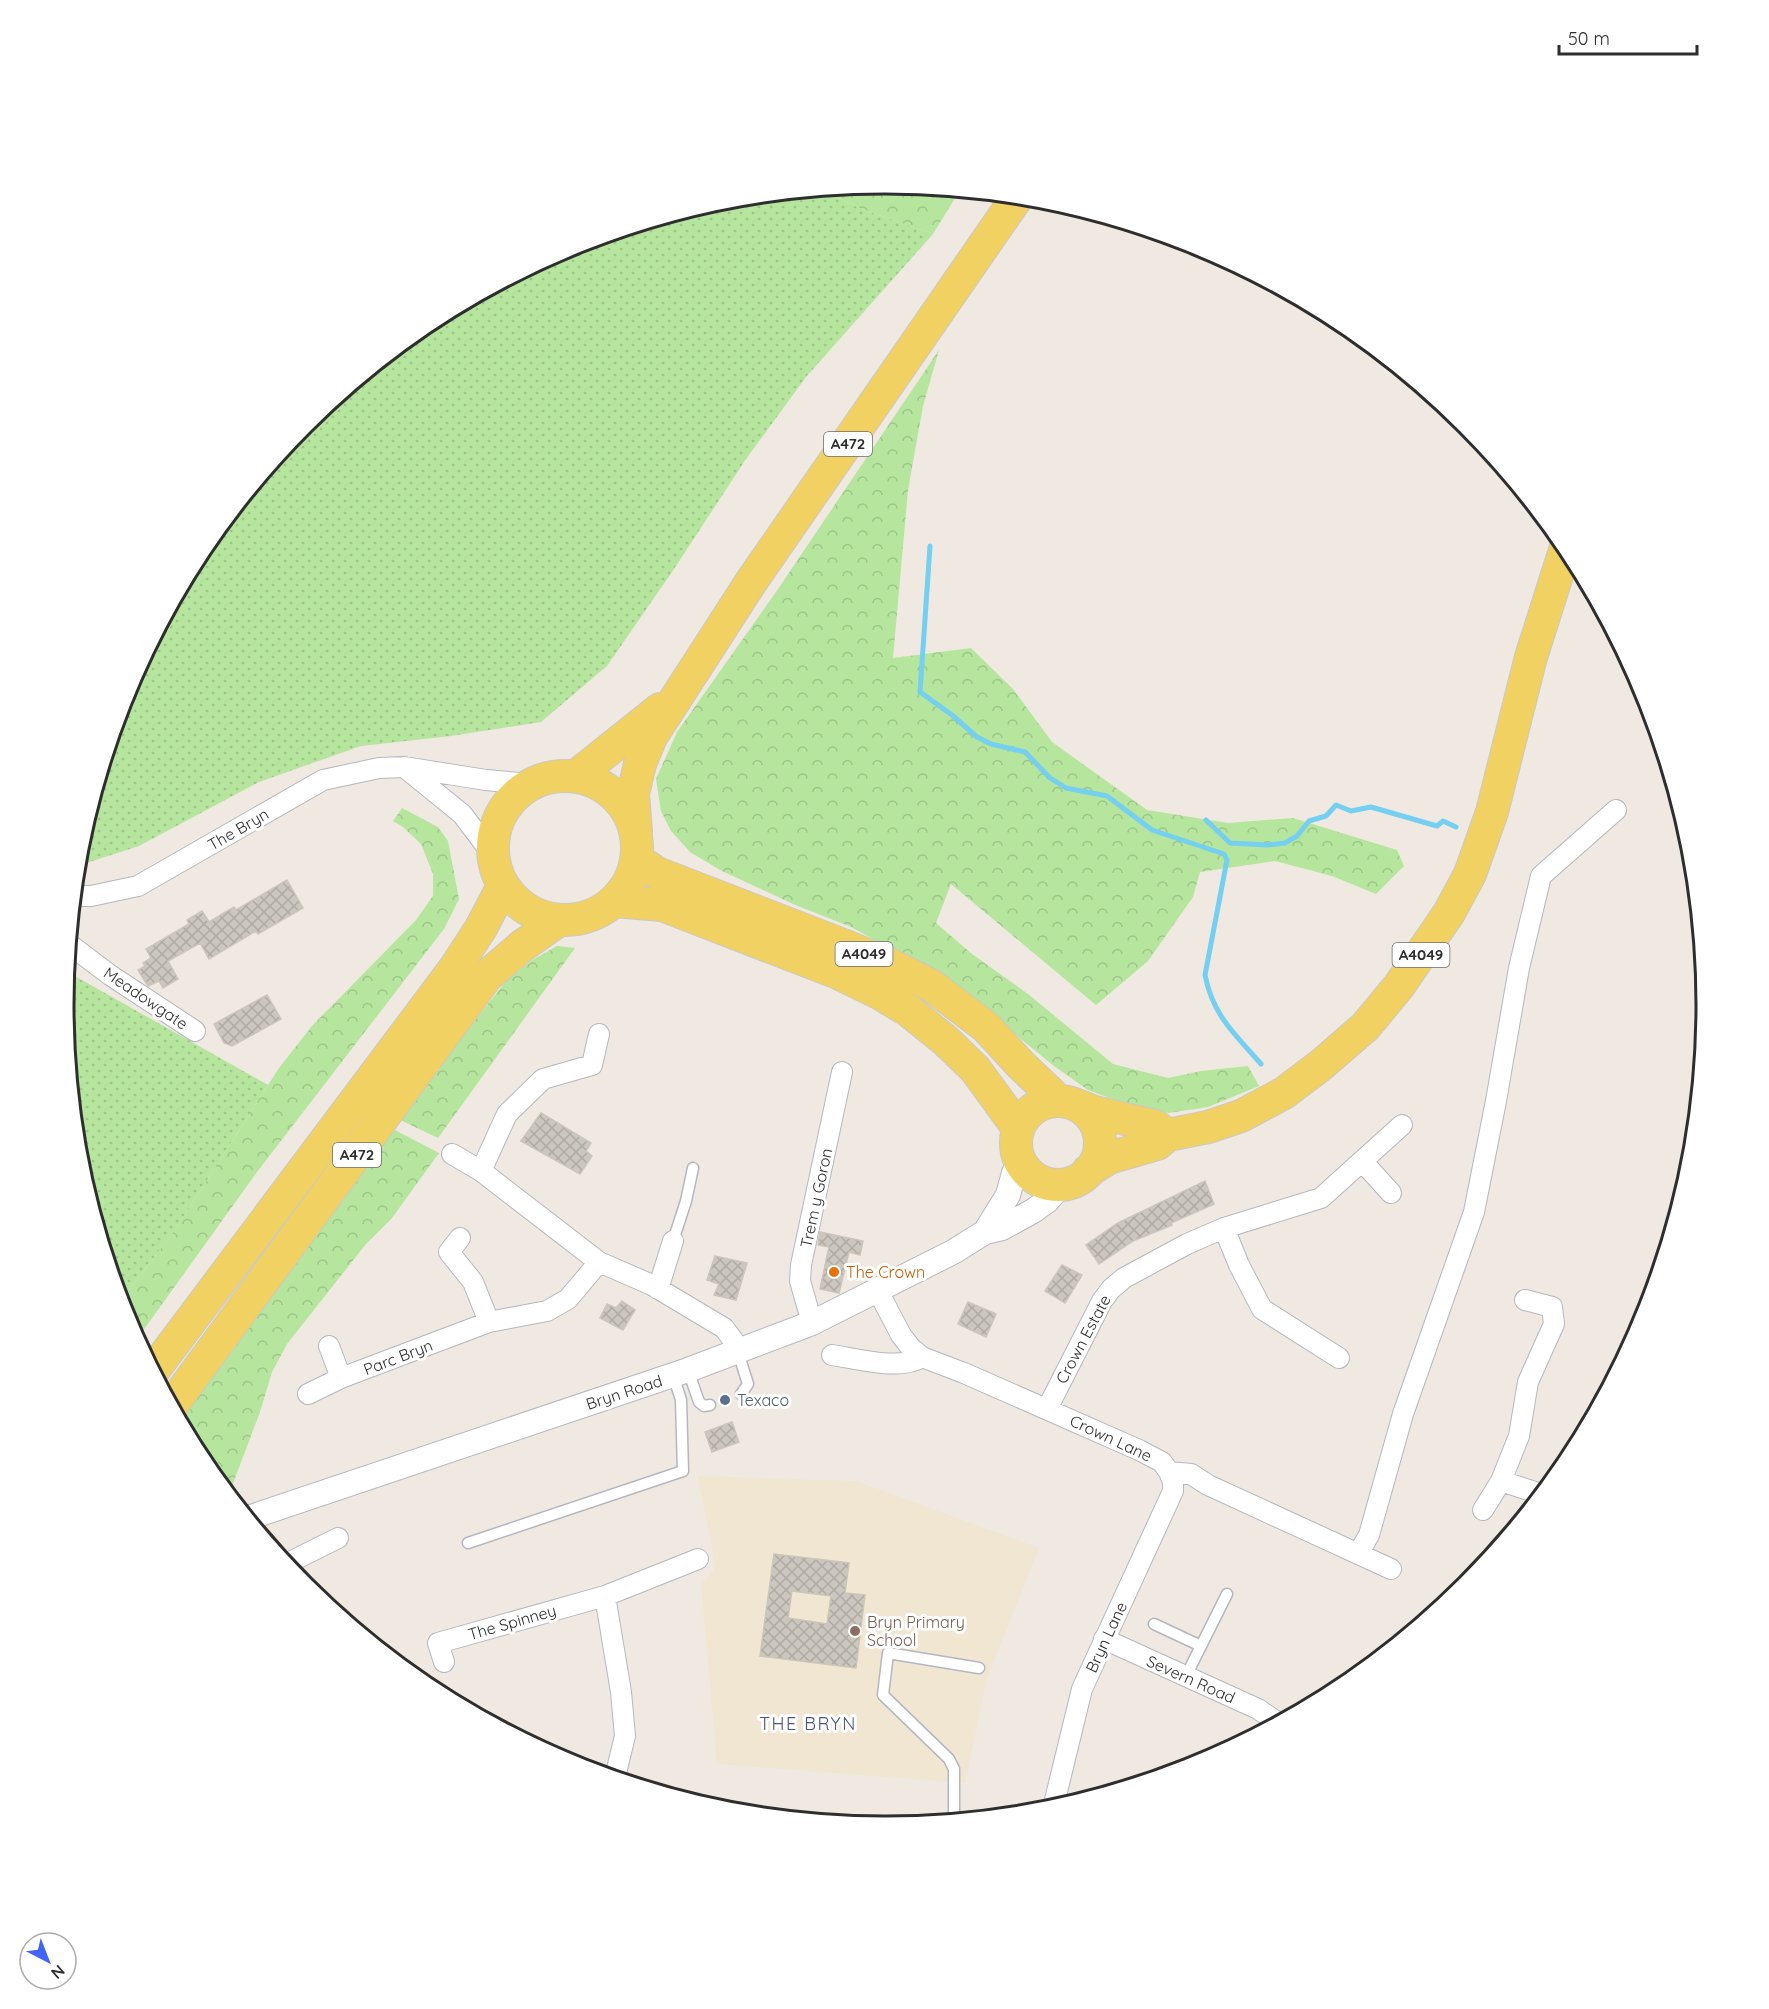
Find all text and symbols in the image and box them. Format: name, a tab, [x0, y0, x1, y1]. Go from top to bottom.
scale bar	[1559, 18, 1697, 56]
text: 50 m	[1568, 27, 1610, 50]
road number: A472	[824, 432, 872, 456]
street label: The Bryn	[204, 804, 272, 854]
road number: A4049	[836, 942, 892, 966]
road number: A4049	[1392, 943, 1450, 967]
street label: Meadowgate	[100, 962, 192, 1034]
road number: A472	[333, 1143, 381, 1167]
street label: Trem y Goron	[796, 1146, 836, 1250]
place label: The Crown	[846, 1262, 925, 1282]
marker: The Crown	[827, 1265, 841, 1279]
street label: Crown Estate	[1051, 1291, 1115, 1387]
street label: Parc Bryn	[361, 1335, 435, 1379]
street label: Bryn Road	[583, 1370, 665, 1414]
place label: Texaco	[737, 1390, 789, 1410]
marker: Texaco	[718, 1393, 732, 1407]
street label: Crown Lane	[1067, 1410, 1155, 1466]
street label: Bryn Lane	[1081, 1598, 1131, 1676]
street label: The Spinney	[466, 1600, 558, 1644]
place label: Bryn Primary School	[867, 1612, 965, 1650]
marker: Bryn Primary School	[848, 1624, 862, 1638]
street label: Severn Road	[1144, 1651, 1238, 1707]
district label: THE BRYN	[759, 1712, 857, 1735]
north arrow	[18, 1931, 78, 1991]
text: N	[47, 1961, 69, 1984]

